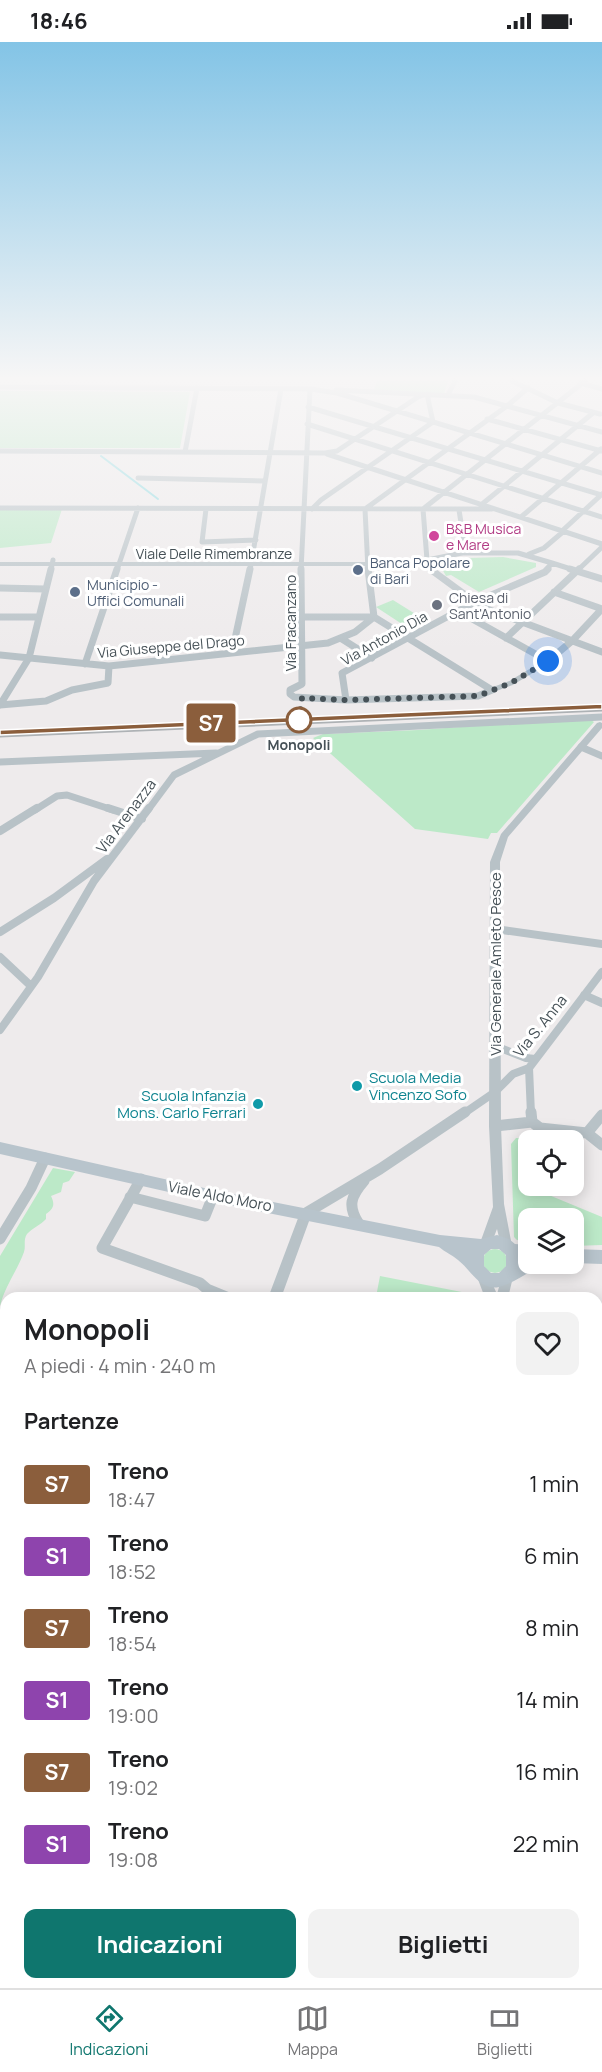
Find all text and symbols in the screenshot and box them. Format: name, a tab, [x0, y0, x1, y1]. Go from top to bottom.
text: 18:46	[30, 6, 88, 36]
place label: B&B Musica e Mare	[446, 519, 521, 554]
marker: B&B Musica e Mare	[427, 529, 441, 543]
street label: Viale Delle Rimembranze	[136, 544, 292, 563]
place label: Banca Popolare di Bari	[370, 553, 470, 588]
marker: Banca Popolare di Bari	[351, 563, 365, 577]
place label: Municipio - Uffici Comunali	[87, 575, 184, 610]
street label: Via Fracanzano	[281, 575, 300, 671]
marker: Municipio - Uffici Comunali	[68, 585, 82, 599]
place label: Chiesa di Sant'Antonio	[449, 588, 531, 623]
marker: Chiesa di Sant'Antonio	[430, 598, 444, 612]
street label: Via Antonio Dia	[337, 606, 431, 670]
street label: Via Giuseppe del Drago	[97, 630, 245, 662]
your location	[533, 646, 563, 676]
line badge: S7	[184, 704, 238, 742]
marker: Monopoli	[286, 707, 312, 733]
text: S7	[198, 709, 224, 737]
place label: Monopoli	[267, 735, 331, 754]
street label: Via Arenazza	[91, 775, 161, 857]
street label: Via Generale Amleto Pesce	[485, 872, 506, 1056]
street label: Via S. Anna	[508, 990, 572, 1062]
place label: Scuola Media Vincenzo Sofo	[369, 1067, 467, 1105]
marker: Scuola Media Vincenzo Sofo	[350, 1079, 364, 1093]
place label: Scuola Infanzia Mons. Carlo Ferrari	[117, 1085, 246, 1123]
marker: Scuola Infanzia Mons. Carlo Ferrari	[251, 1097, 265, 1111]
map controls	[518, 1130, 584, 1274]
button: locate	[518, 1130, 584, 1196]
street label: Viale Aldo Moro	[166, 1176, 274, 1216]
button: layers	[518, 1208, 584, 1274]
text: Monopoli	[24, 1310, 150, 1348]
button: heart	[516, 1312, 579, 1375]
text: A piedi · 4 min · 240 m	[24, 1352, 216, 1379]
text: Partenze	[24, 1406, 119, 1436]
text: Treno	[108, 1456, 169, 1486]
text: 1 min	[529, 1469, 579, 1499]
text: S7	[44, 1470, 70, 1498]
text: 18:47	[108, 1486, 155, 1513]
text: Treno	[108, 1528, 169, 1558]
text: 6 min	[524, 1541, 579, 1571]
text: S1	[45, 1542, 69, 1570]
text: 18:52	[108, 1558, 156, 1585]
text: Treno	[108, 1600, 169, 1630]
text: 8 min	[525, 1613, 579, 1643]
text: S7	[44, 1614, 70, 1642]
text: 18:54	[108, 1630, 157, 1657]
text: Treno	[108, 1672, 169, 1702]
text: 14 min	[516, 1685, 579, 1715]
text: S1	[45, 1686, 69, 1714]
text: 19:00	[108, 1702, 159, 1729]
text: Treno	[108, 1744, 169, 1774]
text: 16 min	[516, 1757, 579, 1787]
text: S7	[44, 1758, 70, 1786]
text: 19:02	[108, 1774, 158, 1801]
text: Treno	[108, 1816, 169, 1846]
text: 22 min	[513, 1829, 579, 1859]
text: S1	[45, 1830, 69, 1858]
text: 19:08	[108, 1846, 158, 1873]
button: Indicazioni	[24, 1909, 296, 1978]
button: Biglietti	[308, 1909, 579, 1978]
tab: Indicazioni	[70, 2002, 149, 2060]
tab: Mappa	[288, 2002, 338, 2060]
tab: Biglietti	[477, 2002, 532, 2060]

